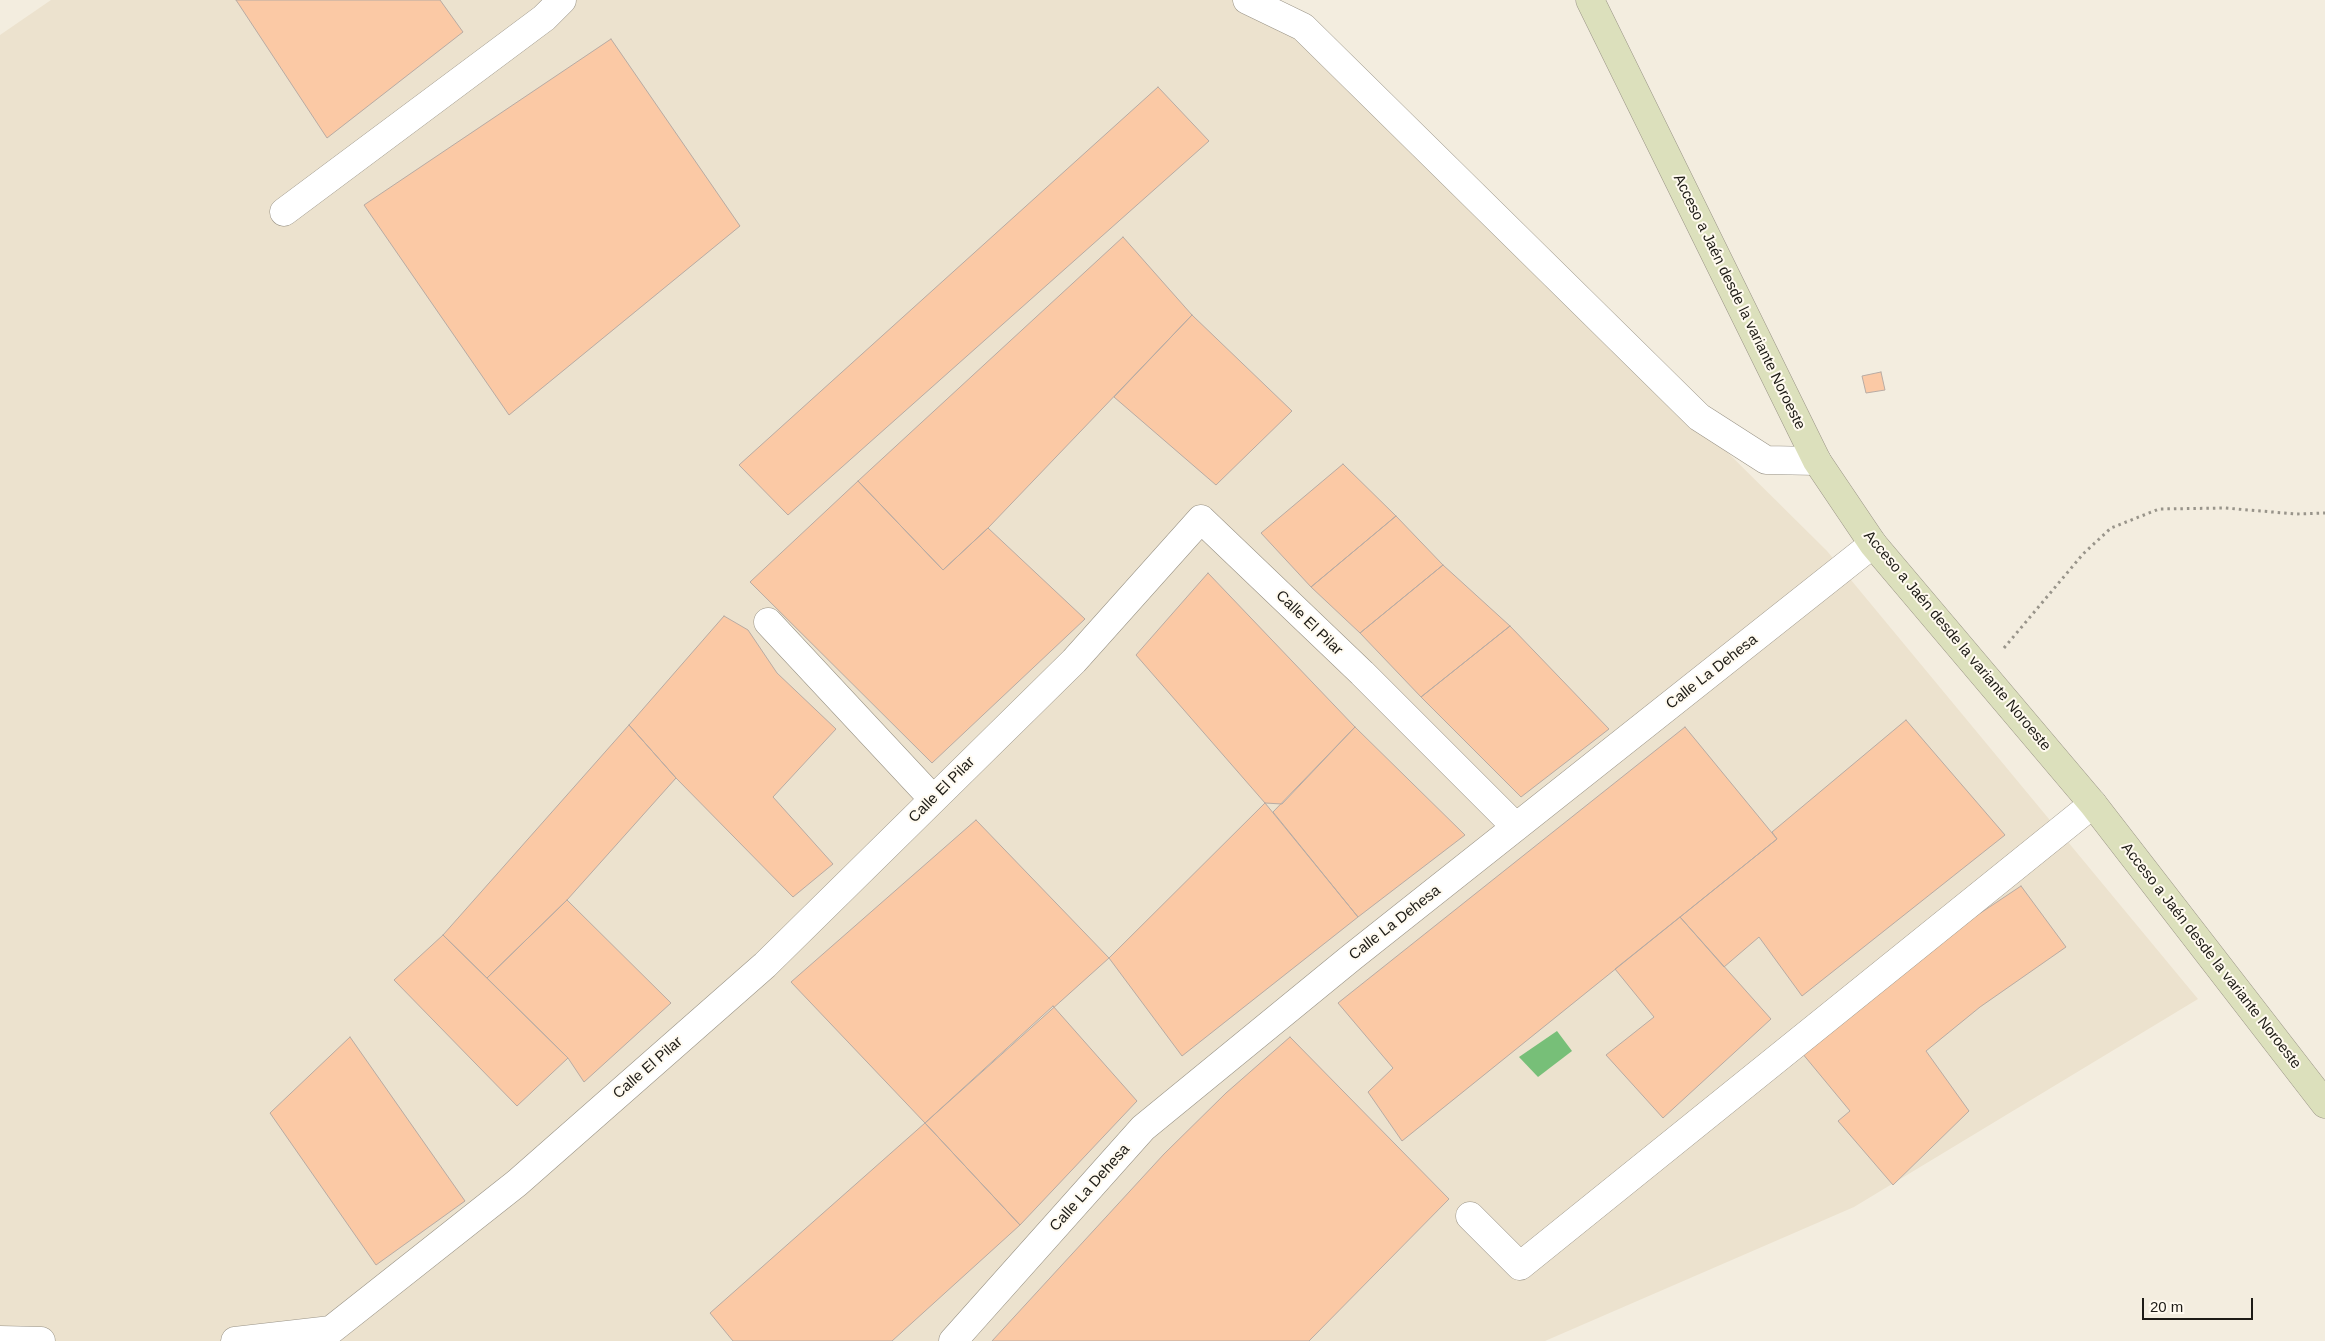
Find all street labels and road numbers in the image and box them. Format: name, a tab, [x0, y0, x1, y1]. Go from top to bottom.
street label: Acceso a Jaén desde la variante Noroeste	[1669, 171, 1809, 433]
street label: Acceso a Jaén desde la variante Noroeste	[1860, 527, 2054, 755]
street label: Calle El Pilar	[1272, 587, 1346, 659]
street label: Calle La Dehesa	[1663, 631, 1761, 713]
street label: Calle El Pilar	[905, 753, 979, 827]
street label: Acceso a Jaén desde la variante Noroeste	[2117, 839, 2305, 1073]
street label: Calle La Dehesa	[1346, 882, 1444, 964]
street label: Calle El Pilar	[610, 1033, 686, 1103]
street label: Calle La Dehesa	[1046, 1141, 1134, 1235]

